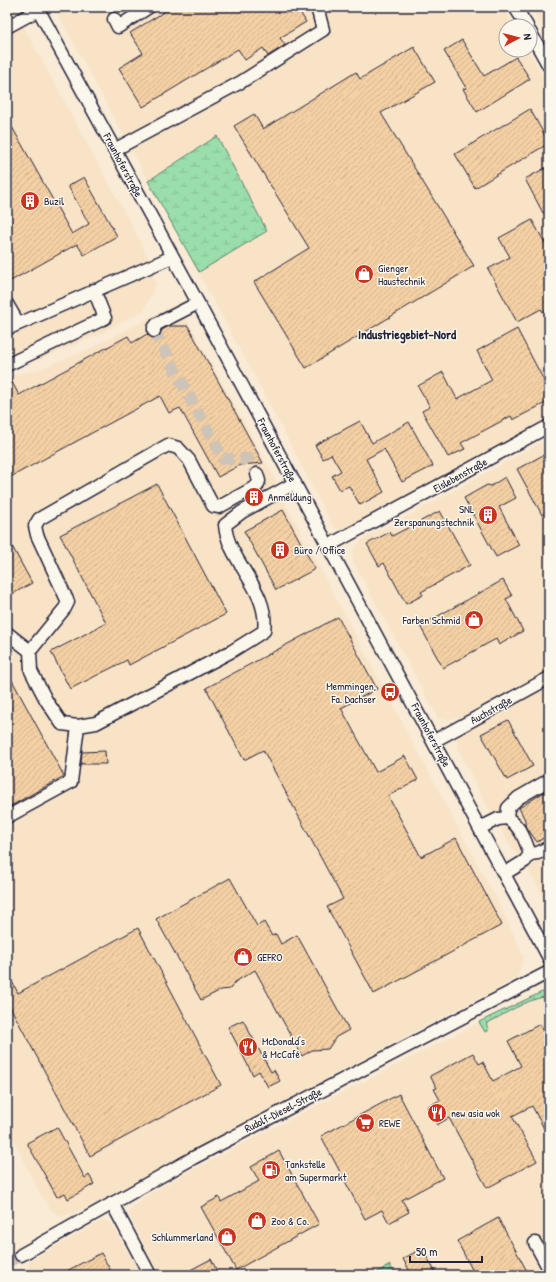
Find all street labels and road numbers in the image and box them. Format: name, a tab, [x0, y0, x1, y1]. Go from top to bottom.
street label: Fraunhoferstraße	[100, 130, 146, 200]
street label: Fraunhoferstraße	[254, 415, 300, 485]
street label: Eislebenstraße	[431, 454, 490, 496]
street label: Auchstraße	[468, 693, 515, 727]
street label: Fraunhoferstraße	[408, 700, 454, 770]
street label: Rudolf-Diesel-Straße	[242, 1084, 325, 1136]

